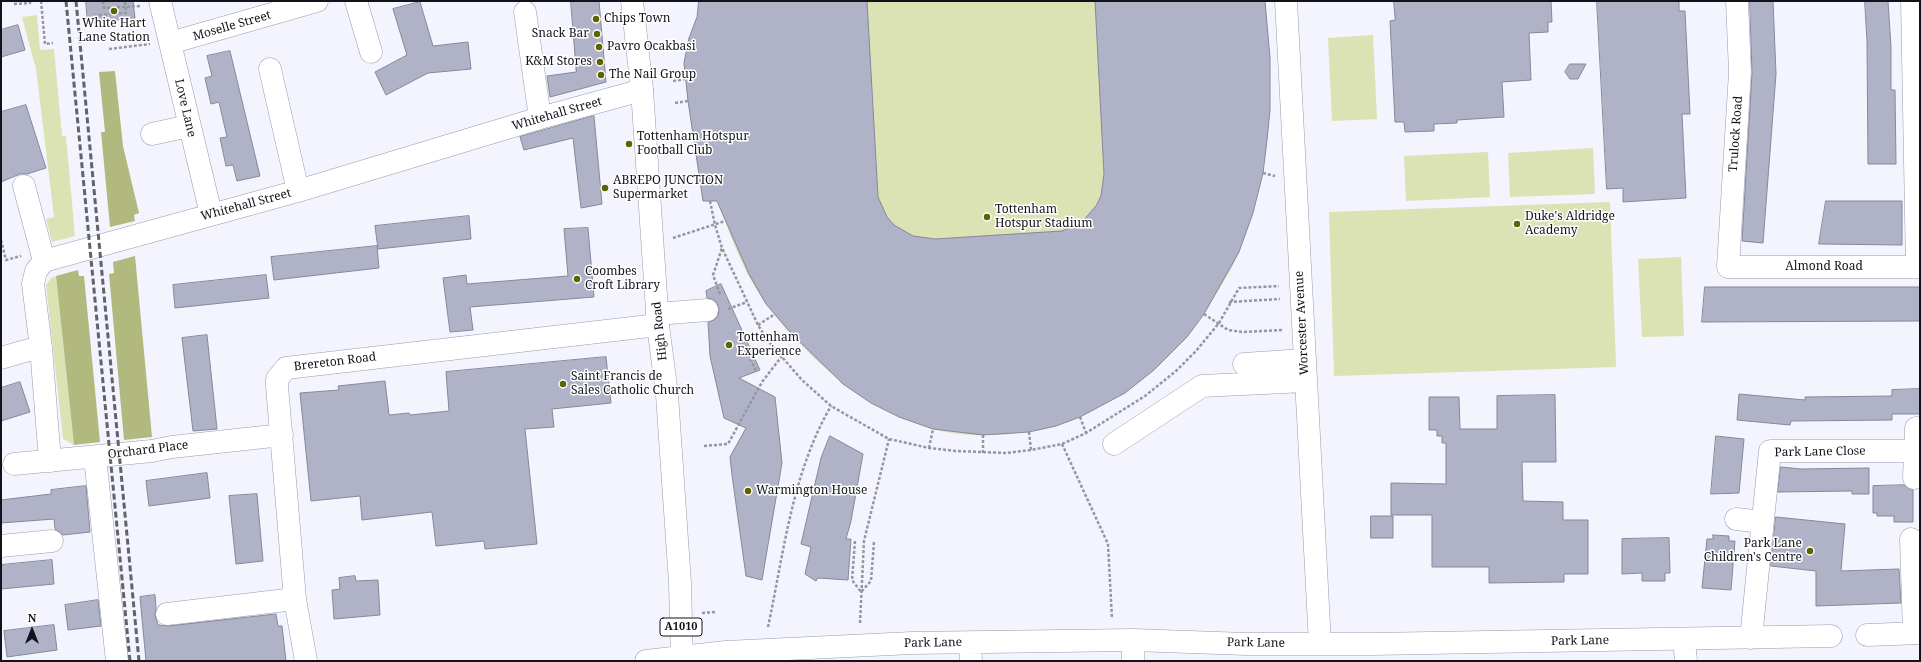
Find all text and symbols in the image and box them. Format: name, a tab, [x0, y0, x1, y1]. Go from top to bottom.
marker: White Hart Lane Station	[109, 6, 119, 16]
street label: Moselle Street	[191, 8, 273, 44]
place label: Chips Town	[604, 12, 670, 26]
marker: Chips Town	[591, 14, 601, 24]
place label: White Hart Lane Station	[78, 17, 150, 45]
place label: Snack Bar	[532, 27, 589, 41]
marker: Snack Bar	[592, 29, 602, 39]
place label: Pavro Ocakbasi	[607, 40, 696, 54]
marker: Pavro Ocakbasi	[594, 42, 604, 52]
place label: K&M Stores	[525, 55, 592, 69]
marker: K&M Stores	[595, 57, 605, 67]
place label: The Nail Group	[609, 68, 696, 82]
marker: The Nail Group	[596, 70, 606, 80]
street label: Love Lane	[171, 78, 199, 138]
street label: Whitehall Street	[510, 94, 604, 134]
street label: Trulock Road	[1726, 95, 1746, 173]
place label: Tottenham Hotspur Football Club	[637, 130, 749, 158]
marker: Tottenham Hotspur Football Club	[624, 139, 634, 149]
place label: ABREPO JUNCTION Supermarket	[613, 174, 723, 202]
marker: ABREPO JUNCTION Supermarket	[600, 183, 610, 193]
street label: Whitehall Street	[199, 186, 293, 224]
place label: Tottenham Hotspur Stadium	[995, 203, 1093, 231]
place label: Duke's Aldridge Academy	[1525, 210, 1615, 238]
marker: Tottenham Hotspur Stadium	[982, 212, 992, 222]
marker: Duke's Aldridge Academy	[1512, 219, 1522, 229]
street label: Almond Road	[1785, 260, 1863, 274]
place label: Coombes Croft Library	[585, 265, 660, 293]
street label: Worcester Avenue	[1292, 270, 1312, 376]
marker: Coombes Croft Library	[572, 274, 582, 284]
street label: High Road	[650, 301, 670, 361]
place label: Tottenham Experience	[737, 331, 801, 359]
marker: Tottenham Experience	[724, 340, 734, 350]
street label: Brereton Road	[293, 350, 377, 374]
place label: Saint Francis de Sales Catholic Church	[571, 370, 694, 398]
marker: Saint Francis de Sales Catholic Church	[558, 379, 568, 389]
street label: Orchard Place	[107, 438, 189, 462]
street label: Park Lane Close	[1774, 444, 1866, 460]
place label: Warmington House	[756, 484, 867, 498]
marker: Warmington House	[743, 486, 753, 496]
place label: Park Lane Children's Centre	[1704, 537, 1802, 565]
marker: Park Lane Children's Centre	[1805, 546, 1815, 556]
north arrow	[12, 610, 52, 650]
text: N	[28, 610, 36, 625]
road number: A1010	[660, 618, 702, 636]
street label: Park Lane	[1551, 633, 1609, 649]
street label: Park Lane	[904, 635, 962, 651]
street label: Park Lane	[1227, 635, 1285, 651]

